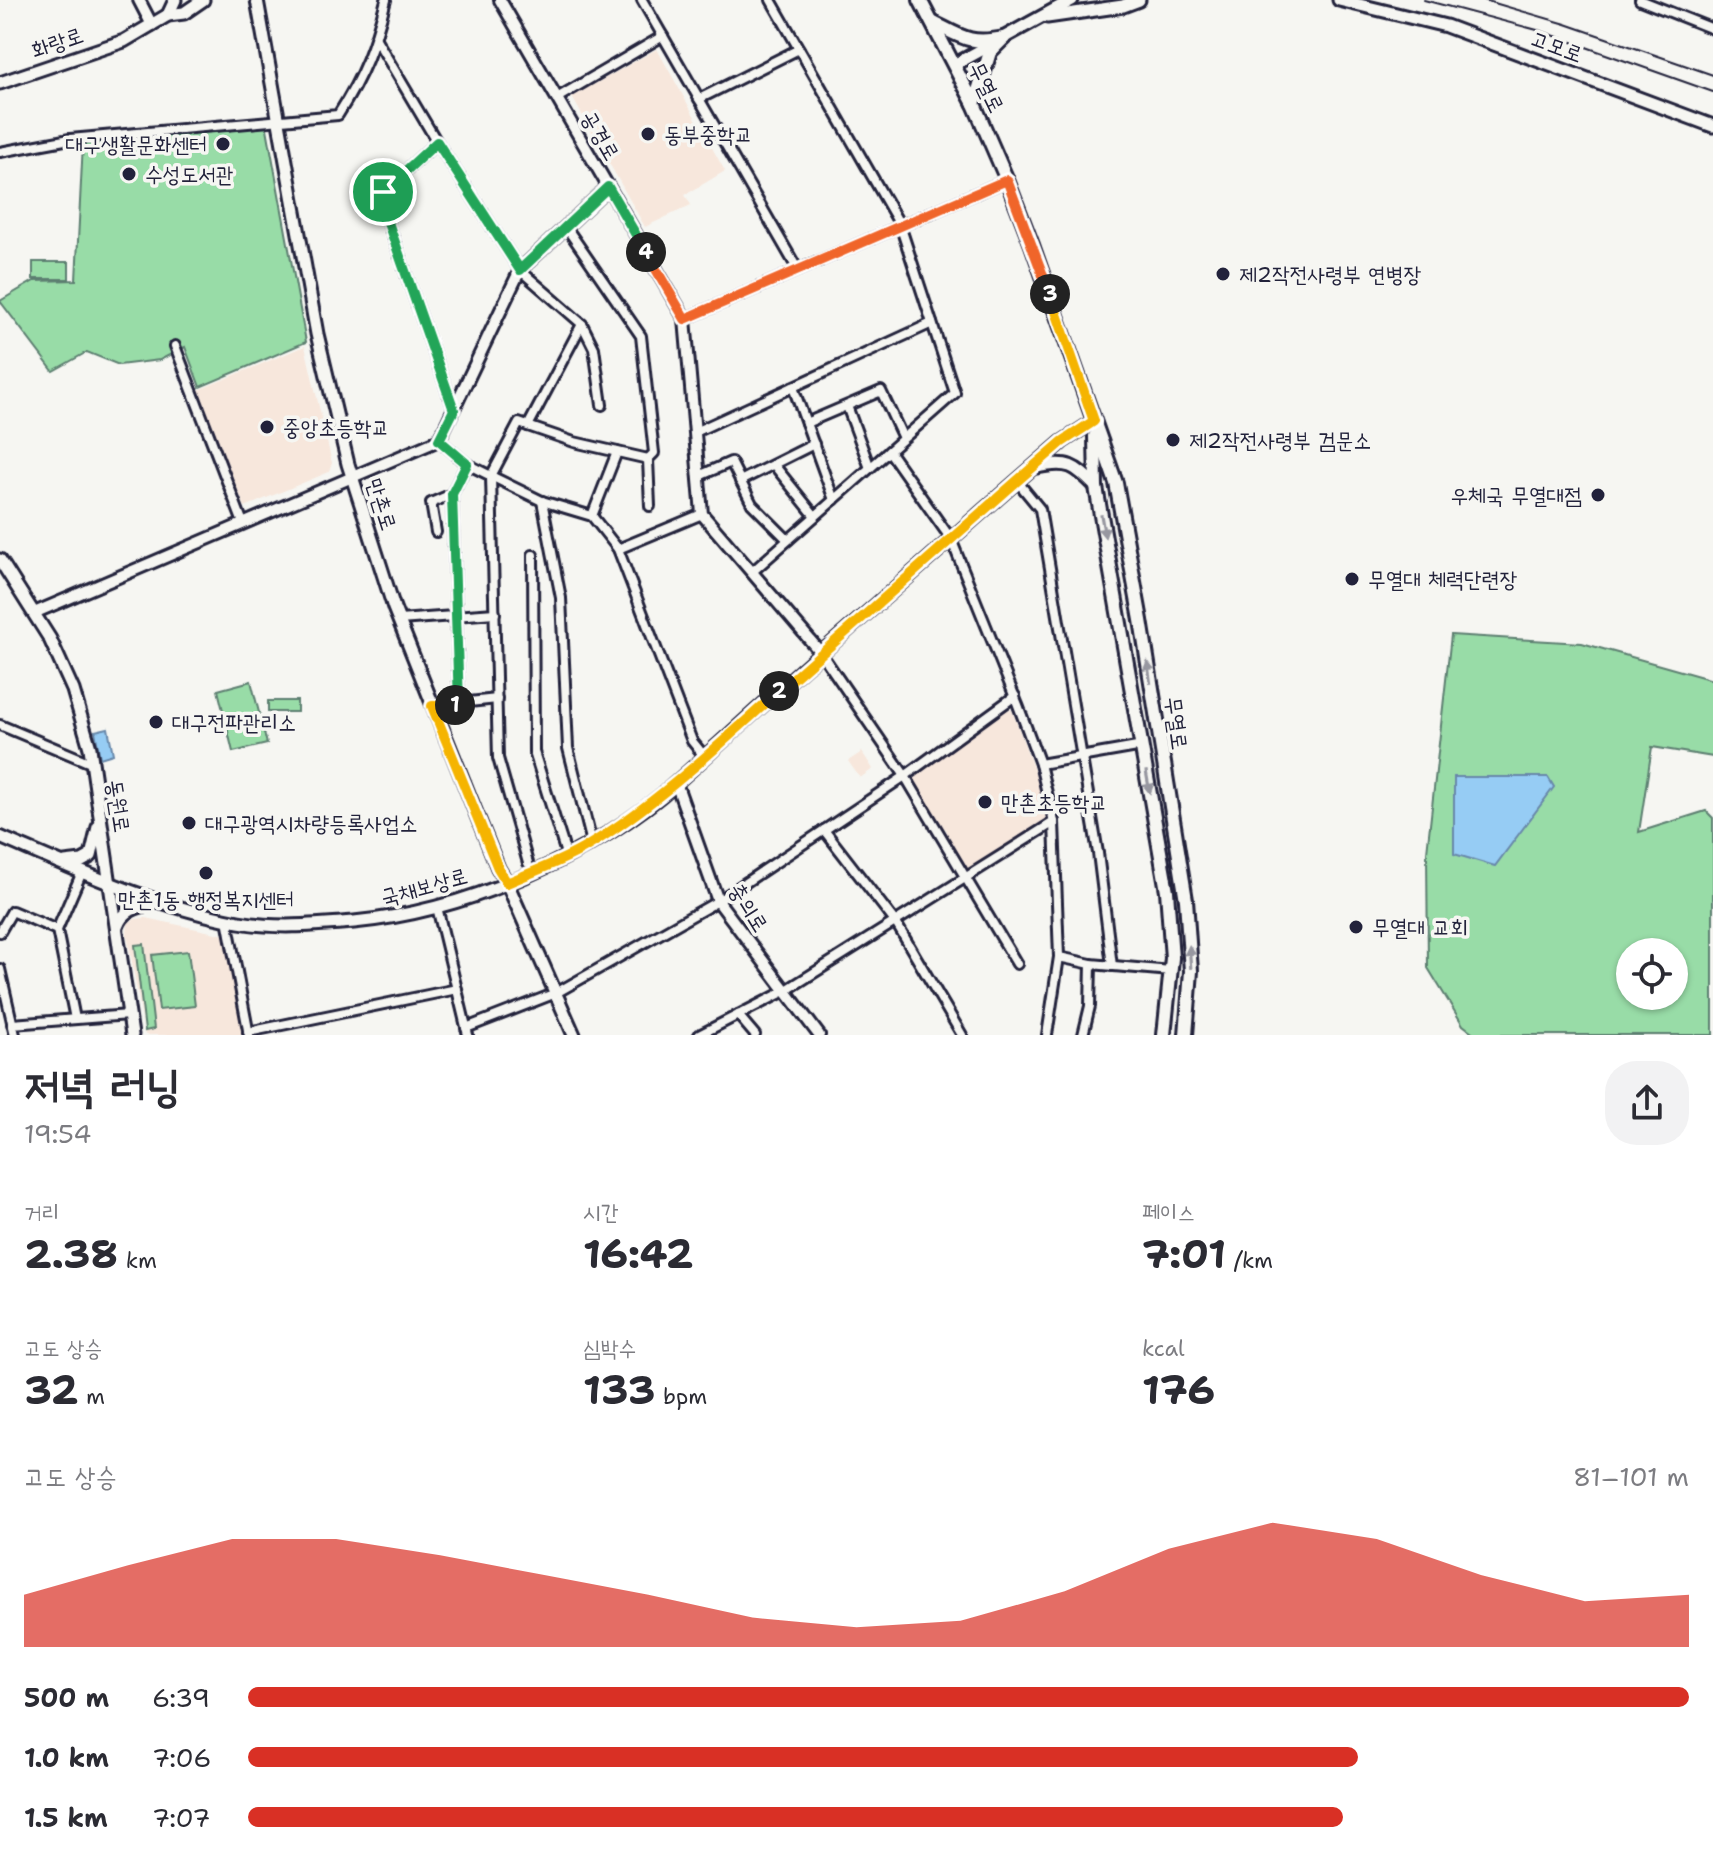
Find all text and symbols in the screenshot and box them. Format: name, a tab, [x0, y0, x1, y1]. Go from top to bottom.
street label: 화랑로	[27, 20, 87, 65]
street label: 고모로	[1527, 24, 1587, 69]
street label: 무열로	[962, 57, 1011, 117]
street label: 공경로	[575, 105, 626, 165]
place label: 동부중학교	[664, 120, 753, 149]
marker: 동부중학교	[639, 125, 657, 143]
place label: 대구생활문화센터	[65, 130, 207, 159]
marker: 대구생활문화센터	[214, 135, 232, 153]
pin	[349, 158, 417, 226]
place label: 수성도서관	[145, 160, 234, 189]
marker: 수성도서관	[120, 165, 138, 183]
icon: arrive	[361, 170, 405, 214]
pin: 4	[626, 232, 666, 272]
text: 4	[638, 237, 654, 266]
place label: 제2작전사령부 연병장	[1239, 260, 1422, 289]
marker: 제2작전사령부 연병장	[1214, 265, 1232, 283]
pin: 3	[1030, 274, 1070, 314]
text: 3	[1042, 279, 1058, 308]
place label: 중앙초등학교	[283, 413, 389, 442]
marker: 중앙초등학교	[258, 418, 276, 436]
place label: 제2작전사령부 검문소	[1189, 426, 1371, 455]
marker: 제2작전사령부 검문소	[1164, 431, 1182, 449]
street label: 만촌로	[360, 474, 404, 534]
place label: 우체국 무열대점	[1451, 481, 1582, 510]
marker: 우체국 무열대점	[1589, 486, 1607, 504]
one-way arrow	[1098, 514, 1110, 539]
place label: 무열대 체력단련장	[1368, 565, 1517, 594]
marker: 무열대 체력단련장	[1343, 570, 1361, 588]
one-way arrow	[1142, 659, 1155, 684]
pin: 2	[759, 671, 799, 711]
text: 2	[771, 676, 787, 705]
pin: 1	[435, 685, 475, 725]
text: 1	[450, 690, 460, 719]
street label: 무열로	[1158, 695, 1195, 751]
place label: 대구전파관리소	[172, 708, 296, 737]
marker: 대구전파관리소	[147, 713, 165, 731]
one-way arrow	[1142, 770, 1154, 795]
street label: 동원로	[100, 778, 137, 835]
place label: 만촌초등학교	[1001, 788, 1107, 817]
marker: 만촌초등학교	[976, 793, 994, 811]
place label: 대구광역시차량등록사업소	[205, 809, 417, 838]
marker: 대구광역시차량등록사업소	[180, 814, 198, 832]
street label: 국채보상로	[378, 861, 471, 912]
marker: 만촌1동 행정복지센터	[197, 864, 215, 882]
street label: 충의로	[722, 877, 775, 937]
place label: 만촌1동 행정복지센터	[118, 885, 294, 914]
place label: 무열대 교회	[1372, 913, 1468, 942]
marker: 무열대 교회	[1347, 918, 1365, 936]
map controls	[1616, 938, 1688, 1010]
button: locate	[1616, 938, 1688, 1010]
one-way arrow	[1183, 944, 1196, 969]
text: 저녁 러닝	[24, 1056, 181, 1115]
button: share	[1605, 1061, 1689, 1145]
text: 19:54	[24, 1116, 92, 1151]
text: 거리	[24, 1198, 59, 1227]
text: 시간	[583, 1198, 618, 1227]
text: 페이스	[1142, 1198, 1195, 1227]
text: 2.38	[24, 1227, 118, 1281]
text: 16:42	[583, 1227, 693, 1281]
text: 7:01	[1142, 1227, 1226, 1281]
text: km	[118, 1246, 157, 1275]
text: /km	[1226, 1246, 1273, 1275]
text: 고도 상승	[24, 1334, 102, 1363]
text: 심박수	[583, 1334, 636, 1363]
text: kcal	[1142, 1334, 1185, 1363]
text: 32	[24, 1363, 79, 1417]
text: 133	[583, 1363, 655, 1417]
text: 176	[1142, 1363, 1215, 1417]
text: m	[79, 1382, 105, 1411]
text: bpm	[655, 1382, 707, 1411]
text: 고도 상승	[24, 1459, 117, 1494]
text: 81–101 m	[1573, 1459, 1689, 1494]
text: 500 m	[24, 1680, 109, 1715]
text: 6:39	[152, 1680, 210, 1715]
text: 1.0 km	[24, 1740, 109, 1775]
text: 7:06	[152, 1740, 211, 1775]
text: 1.5 km	[24, 1800, 108, 1835]
text: 7:07	[152, 1800, 210, 1835]

